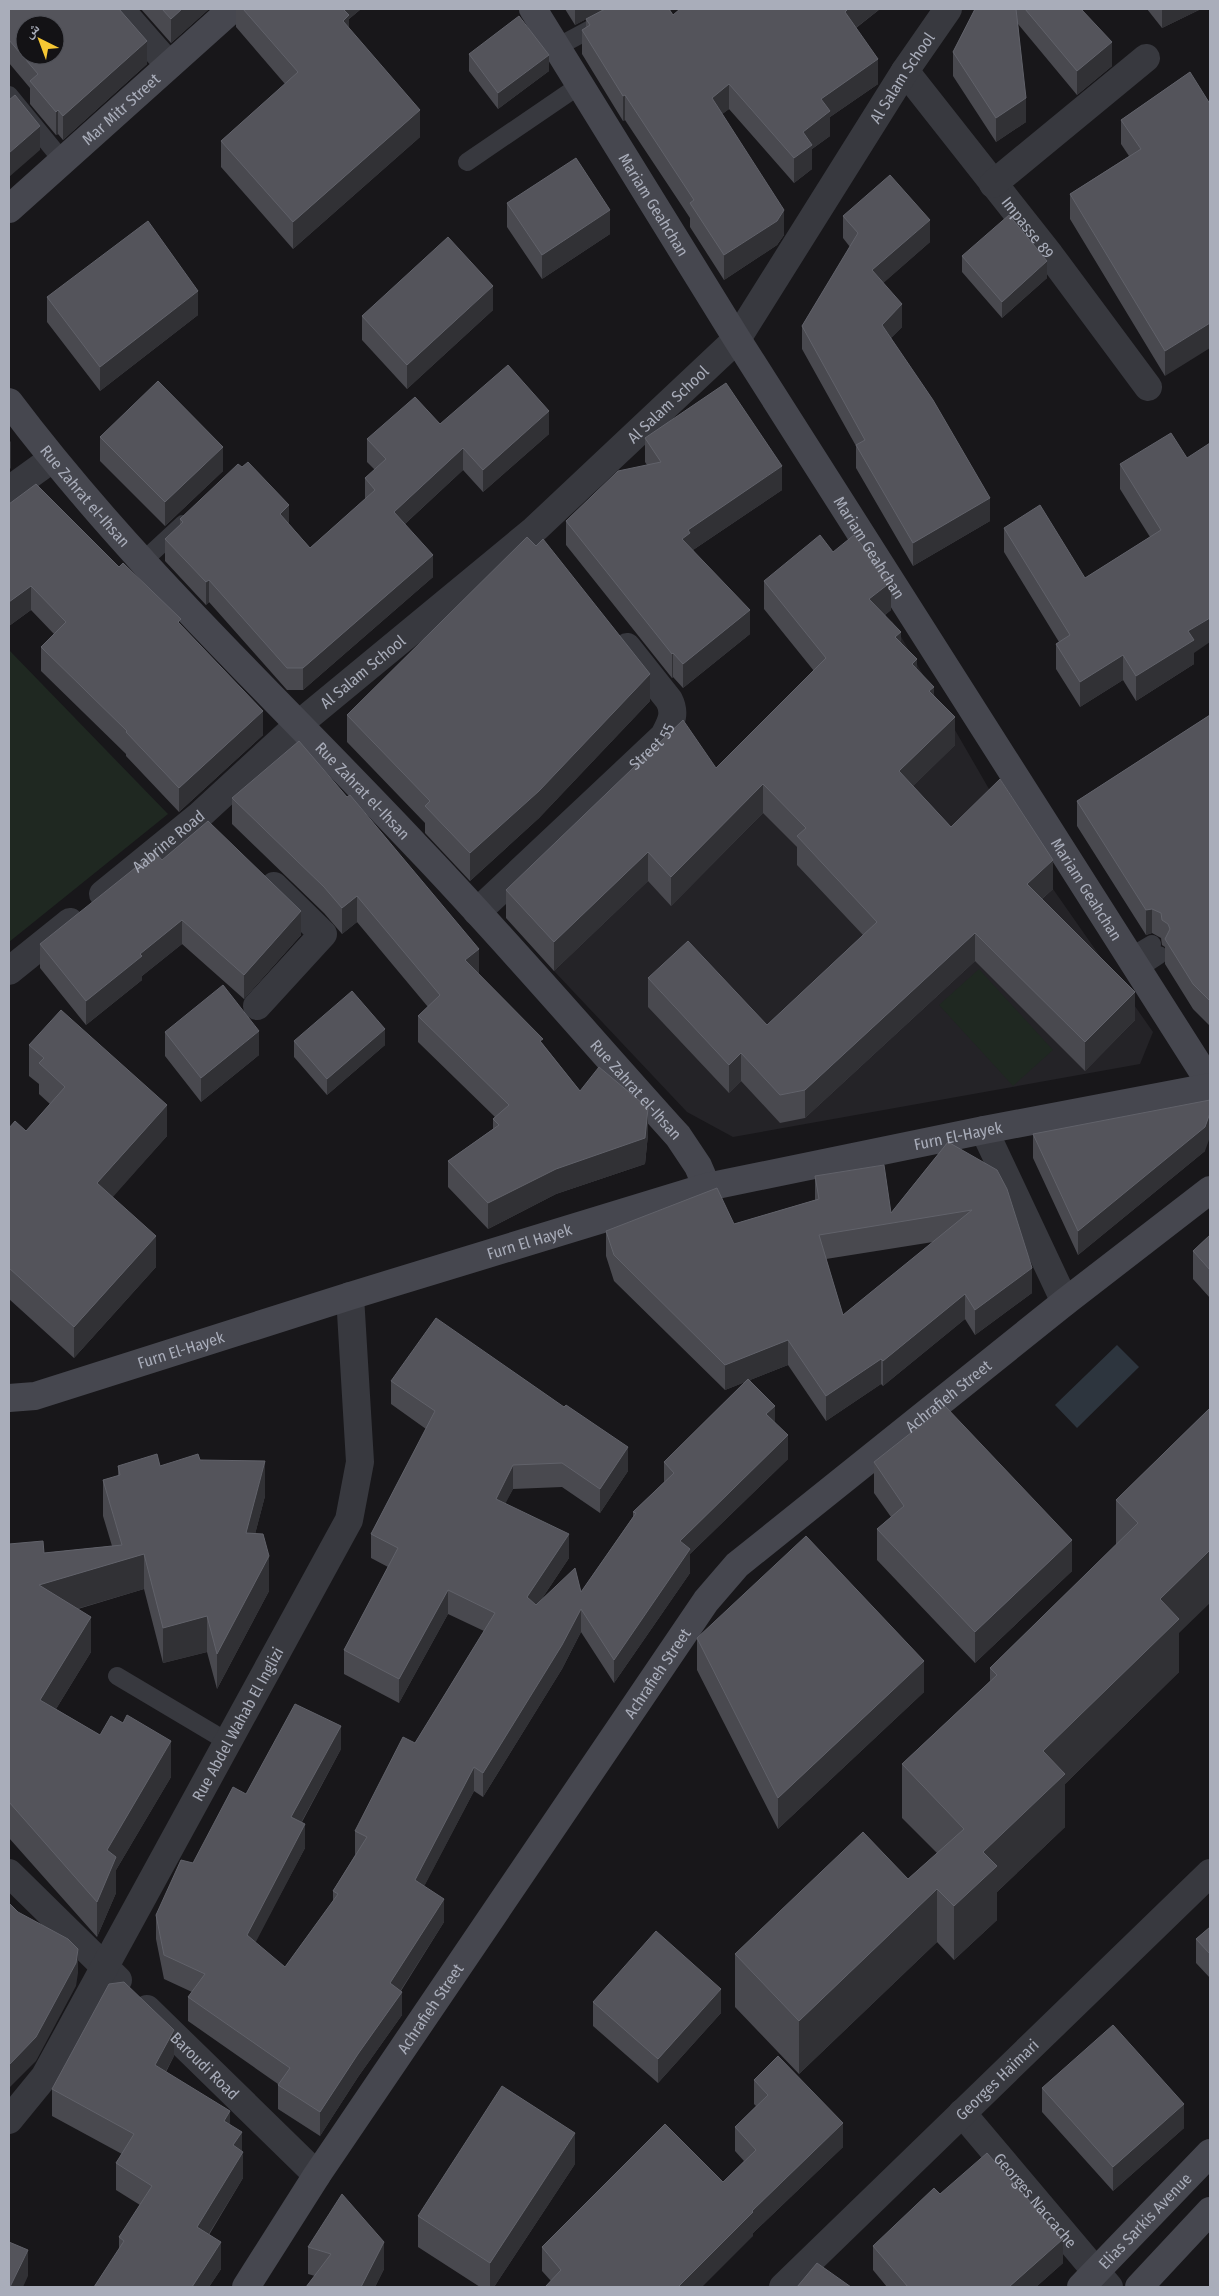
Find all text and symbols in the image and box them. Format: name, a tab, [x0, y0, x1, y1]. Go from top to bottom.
north arrow	[15, 15, 65, 65]
text: ش	[20, 19, 43, 42]
street label: Al Salam School	[865, 29, 938, 127]
street label: Mar Mitr Street	[78, 69, 164, 149]
street label: Mariam Geahchan	[615, 150, 693, 260]
street label: Impasse 89	[998, 193, 1058, 262]
street label: Al Salam School	[623, 361, 712, 447]
street label: Rue Zahrat el-Ihsan	[37, 441, 134, 551]
street label: Mariam Geahchan	[830, 493, 909, 602]
street label: Al Salam School	[316, 631, 409, 712]
street label: Street 55	[625, 720, 678, 774]
street label: Rue Zahrat el-Ihsan	[312, 738, 414, 843]
street label: Aabrine Road	[128, 806, 208, 876]
street label: Mariam Geahchan	[1047, 835, 1126, 944]
street label: Rue Zahrat el-Ihsan	[587, 1035, 686, 1143]
street label: Furn El-Hayek	[912, 1117, 1004, 1154]
street label: Furn El Hayek	[485, 1219, 575, 1263]
street label: Furn El-Hayek	[135, 1327, 227, 1372]
street label: Achrafieh Street	[901, 1355, 995, 1436]
street label: Achrafieh Street	[620, 1624, 695, 1722]
street label: Rue Abdel Wahab El Inglizi	[188, 1644, 287, 1804]
street label: Achrafieh Street	[393, 1959, 468, 2057]
street label: Baroudi Road	[167, 2028, 243, 2103]
street label: Georges Haïmari	[952, 2035, 1042, 2124]
street label: Georges Naccache	[990, 2149, 1081, 2252]
street label: Elias Sarkis Avenue	[1094, 2169, 1195, 2273]

